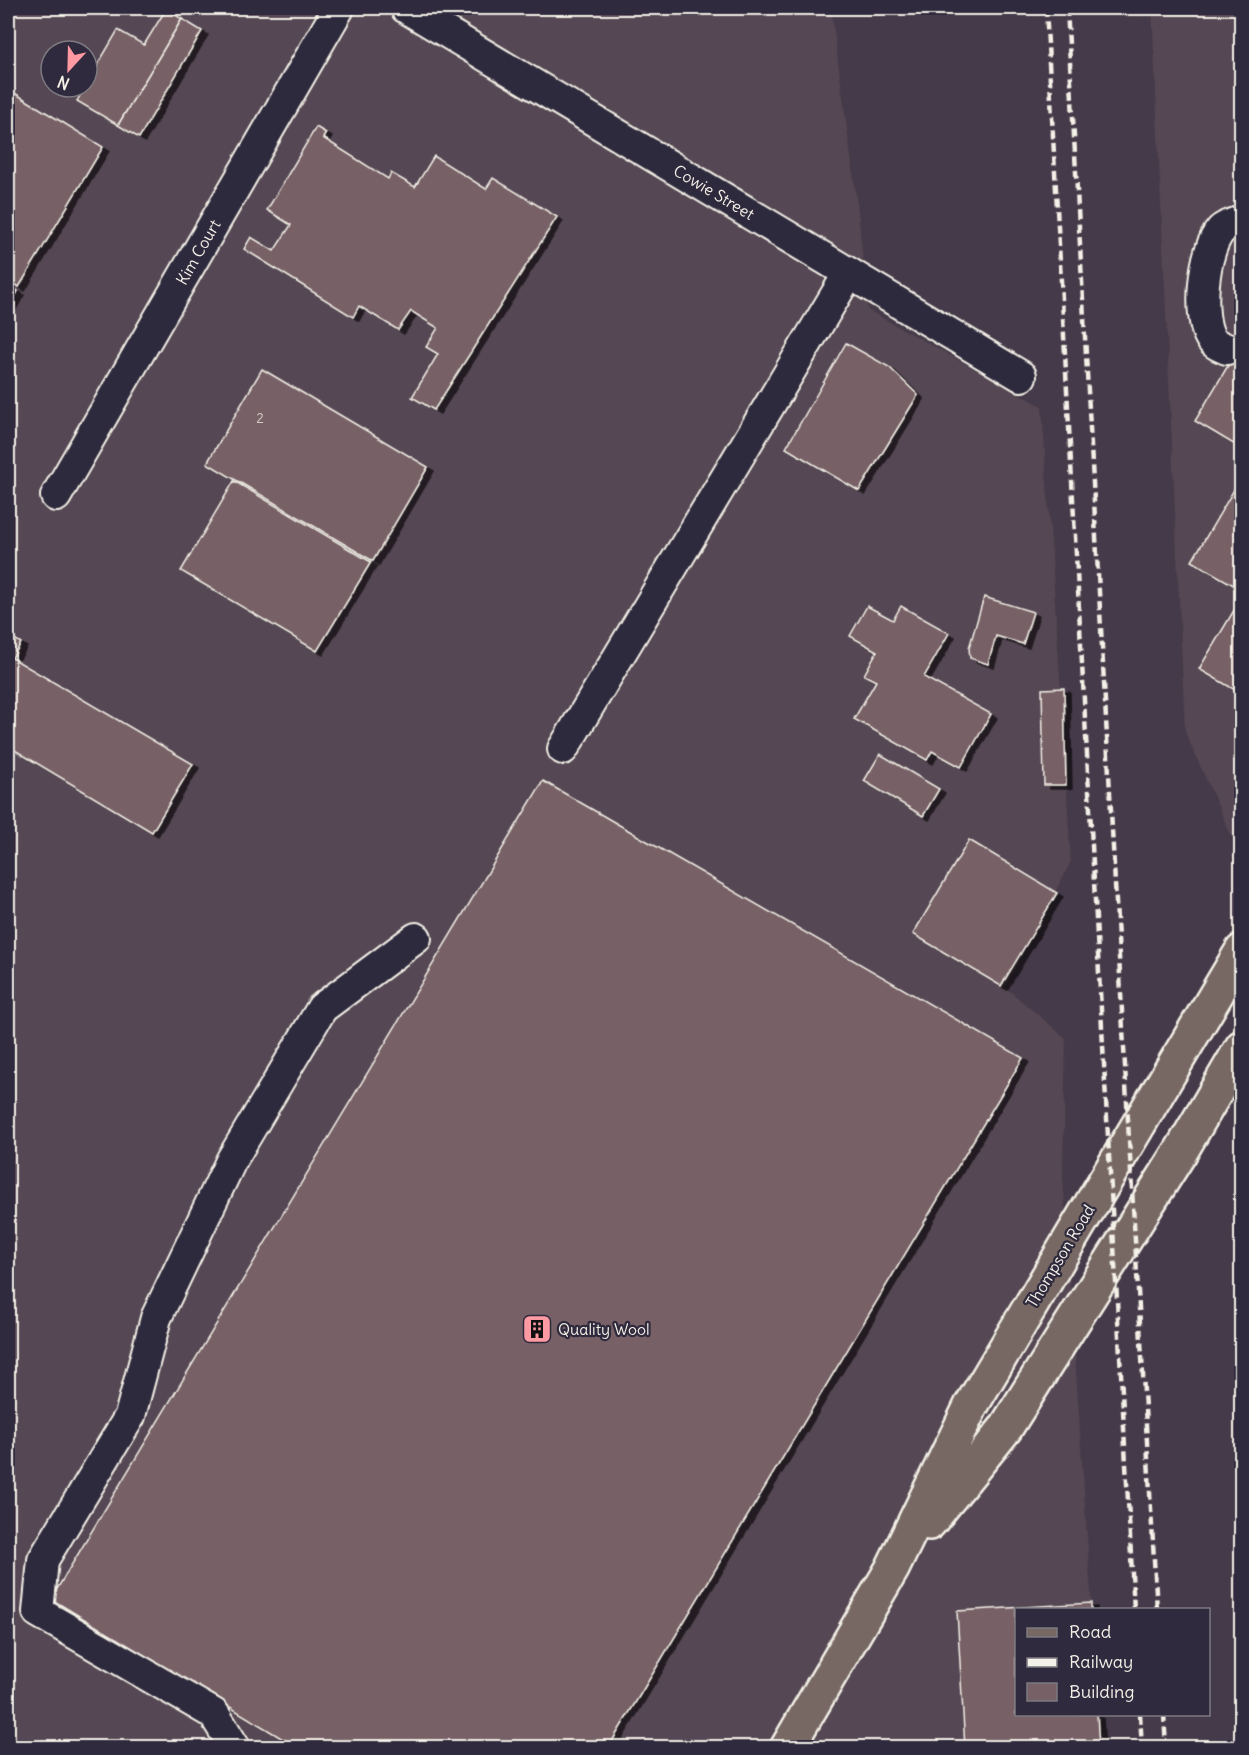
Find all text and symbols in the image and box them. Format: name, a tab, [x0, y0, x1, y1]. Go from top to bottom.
north arrow	[39, 39, 99, 99]
text: N	[55, 72, 72, 94]
street label: Cowie Street	[670, 160, 759, 224]
street label: Kim Court	[171, 215, 225, 288]
house number: 2	[256, 409, 264, 427]
street label: Thompson Road	[1021, 1201, 1099, 1311]
building icon: Quality Wool	[521, 1313, 553, 1345]
place label: Quality Wool	[558, 1319, 650, 1339]
legend	[1015, 1608, 1210, 1716]
text: Road	[1069, 1620, 1112, 1643]
text: Railway	[1069, 1650, 1133, 1673]
text: Building	[1069, 1680, 1134, 1703]

